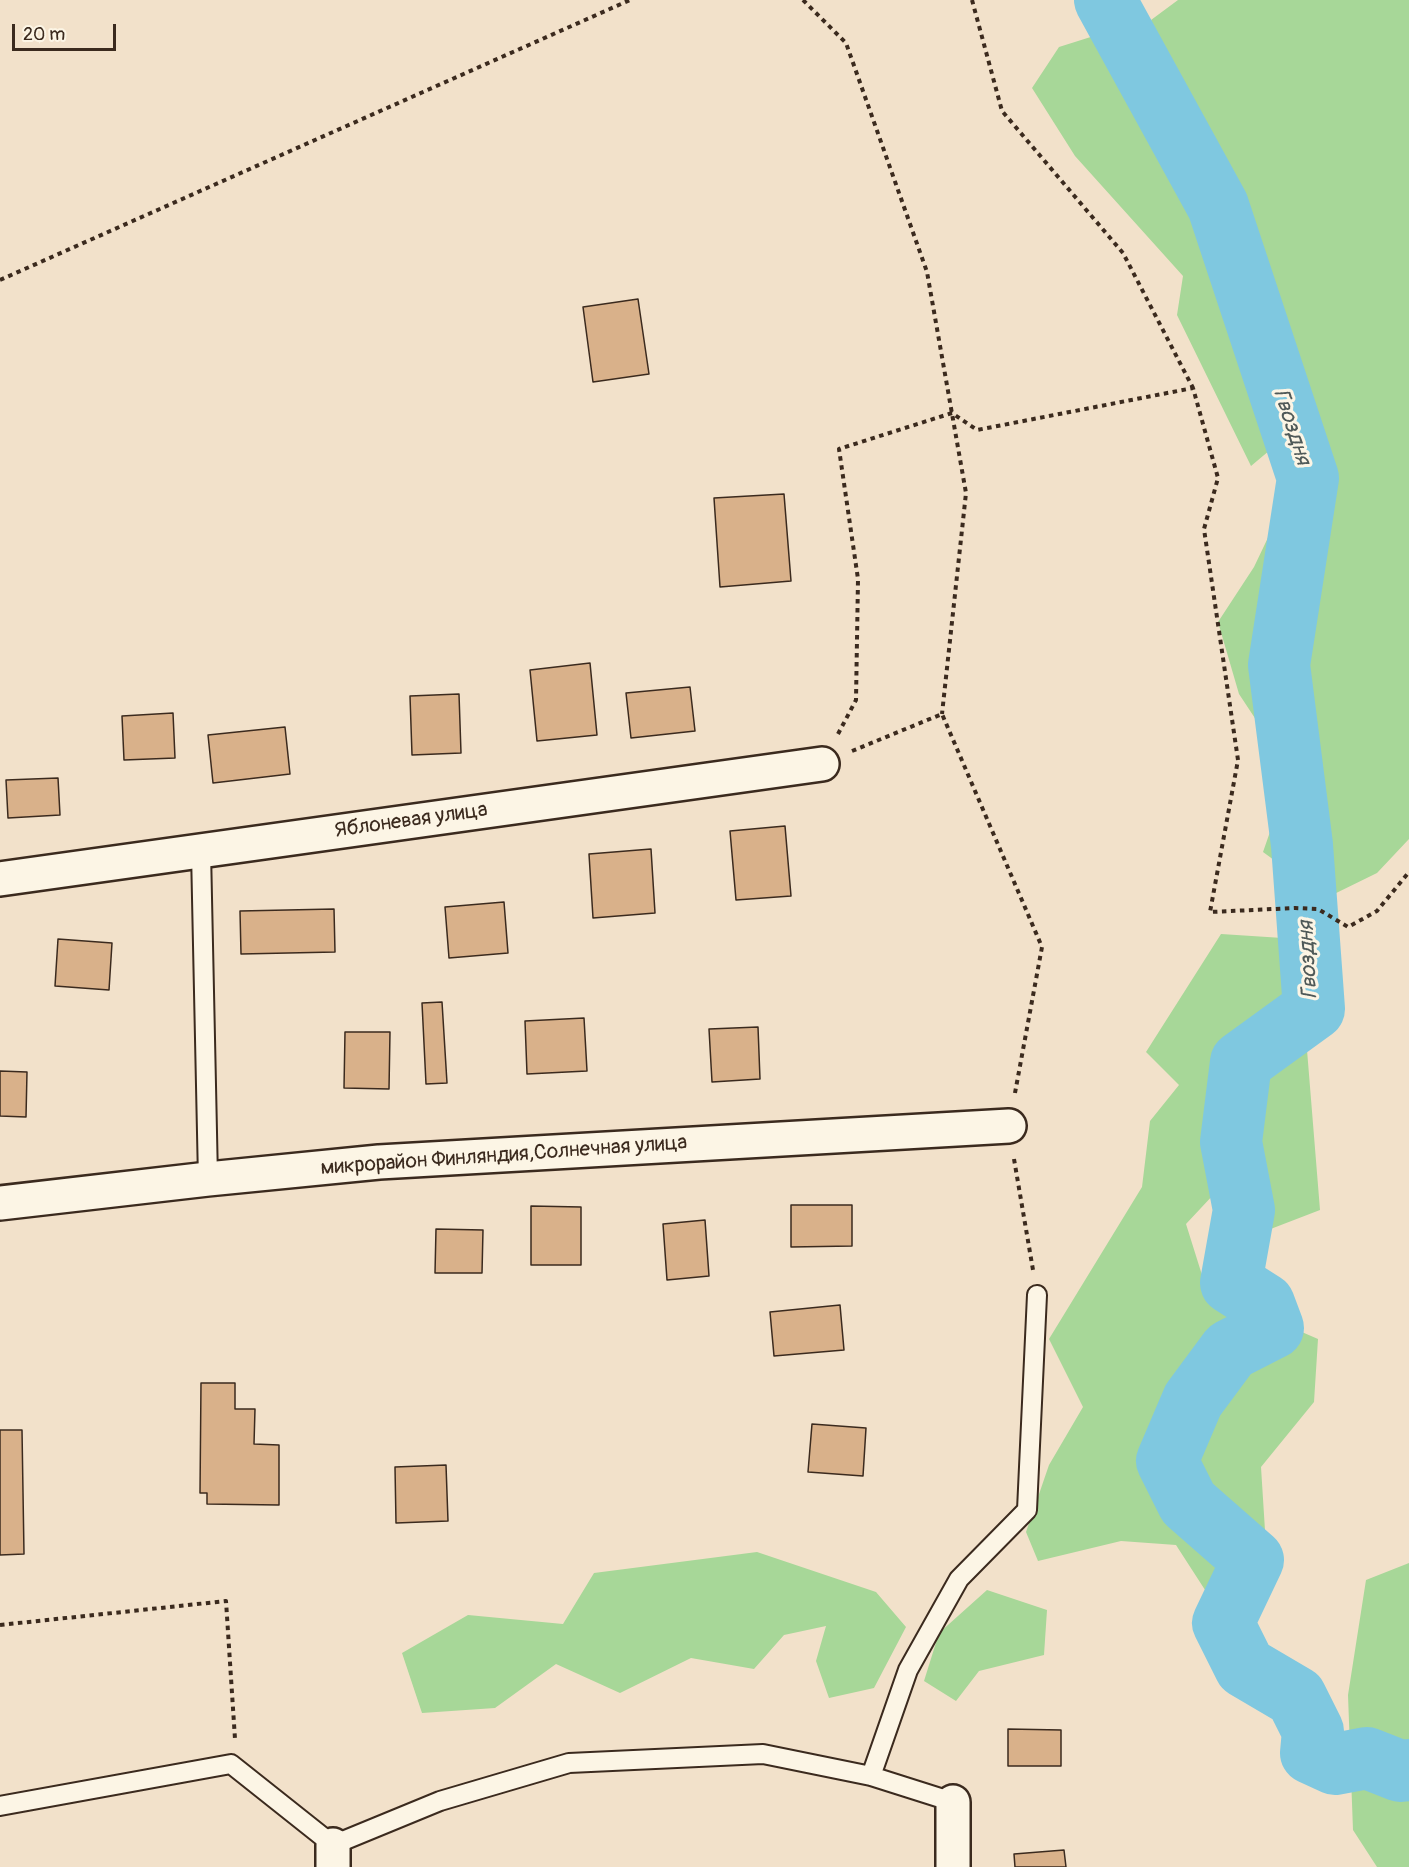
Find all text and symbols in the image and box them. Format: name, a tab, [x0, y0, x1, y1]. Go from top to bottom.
scale bar	[15, 12, 118, 50]
text: 20 m	[23, 23, 65, 46]
water label: Гвоздня	[1266, 386, 1316, 468]
street label: Яблоневая улица	[333, 798, 489, 844]
water label: Гвоздня	[1294, 920, 1324, 1000]
street label: микрорайон Финляндия,Солнечная улица	[320, 1131, 688, 1181]

